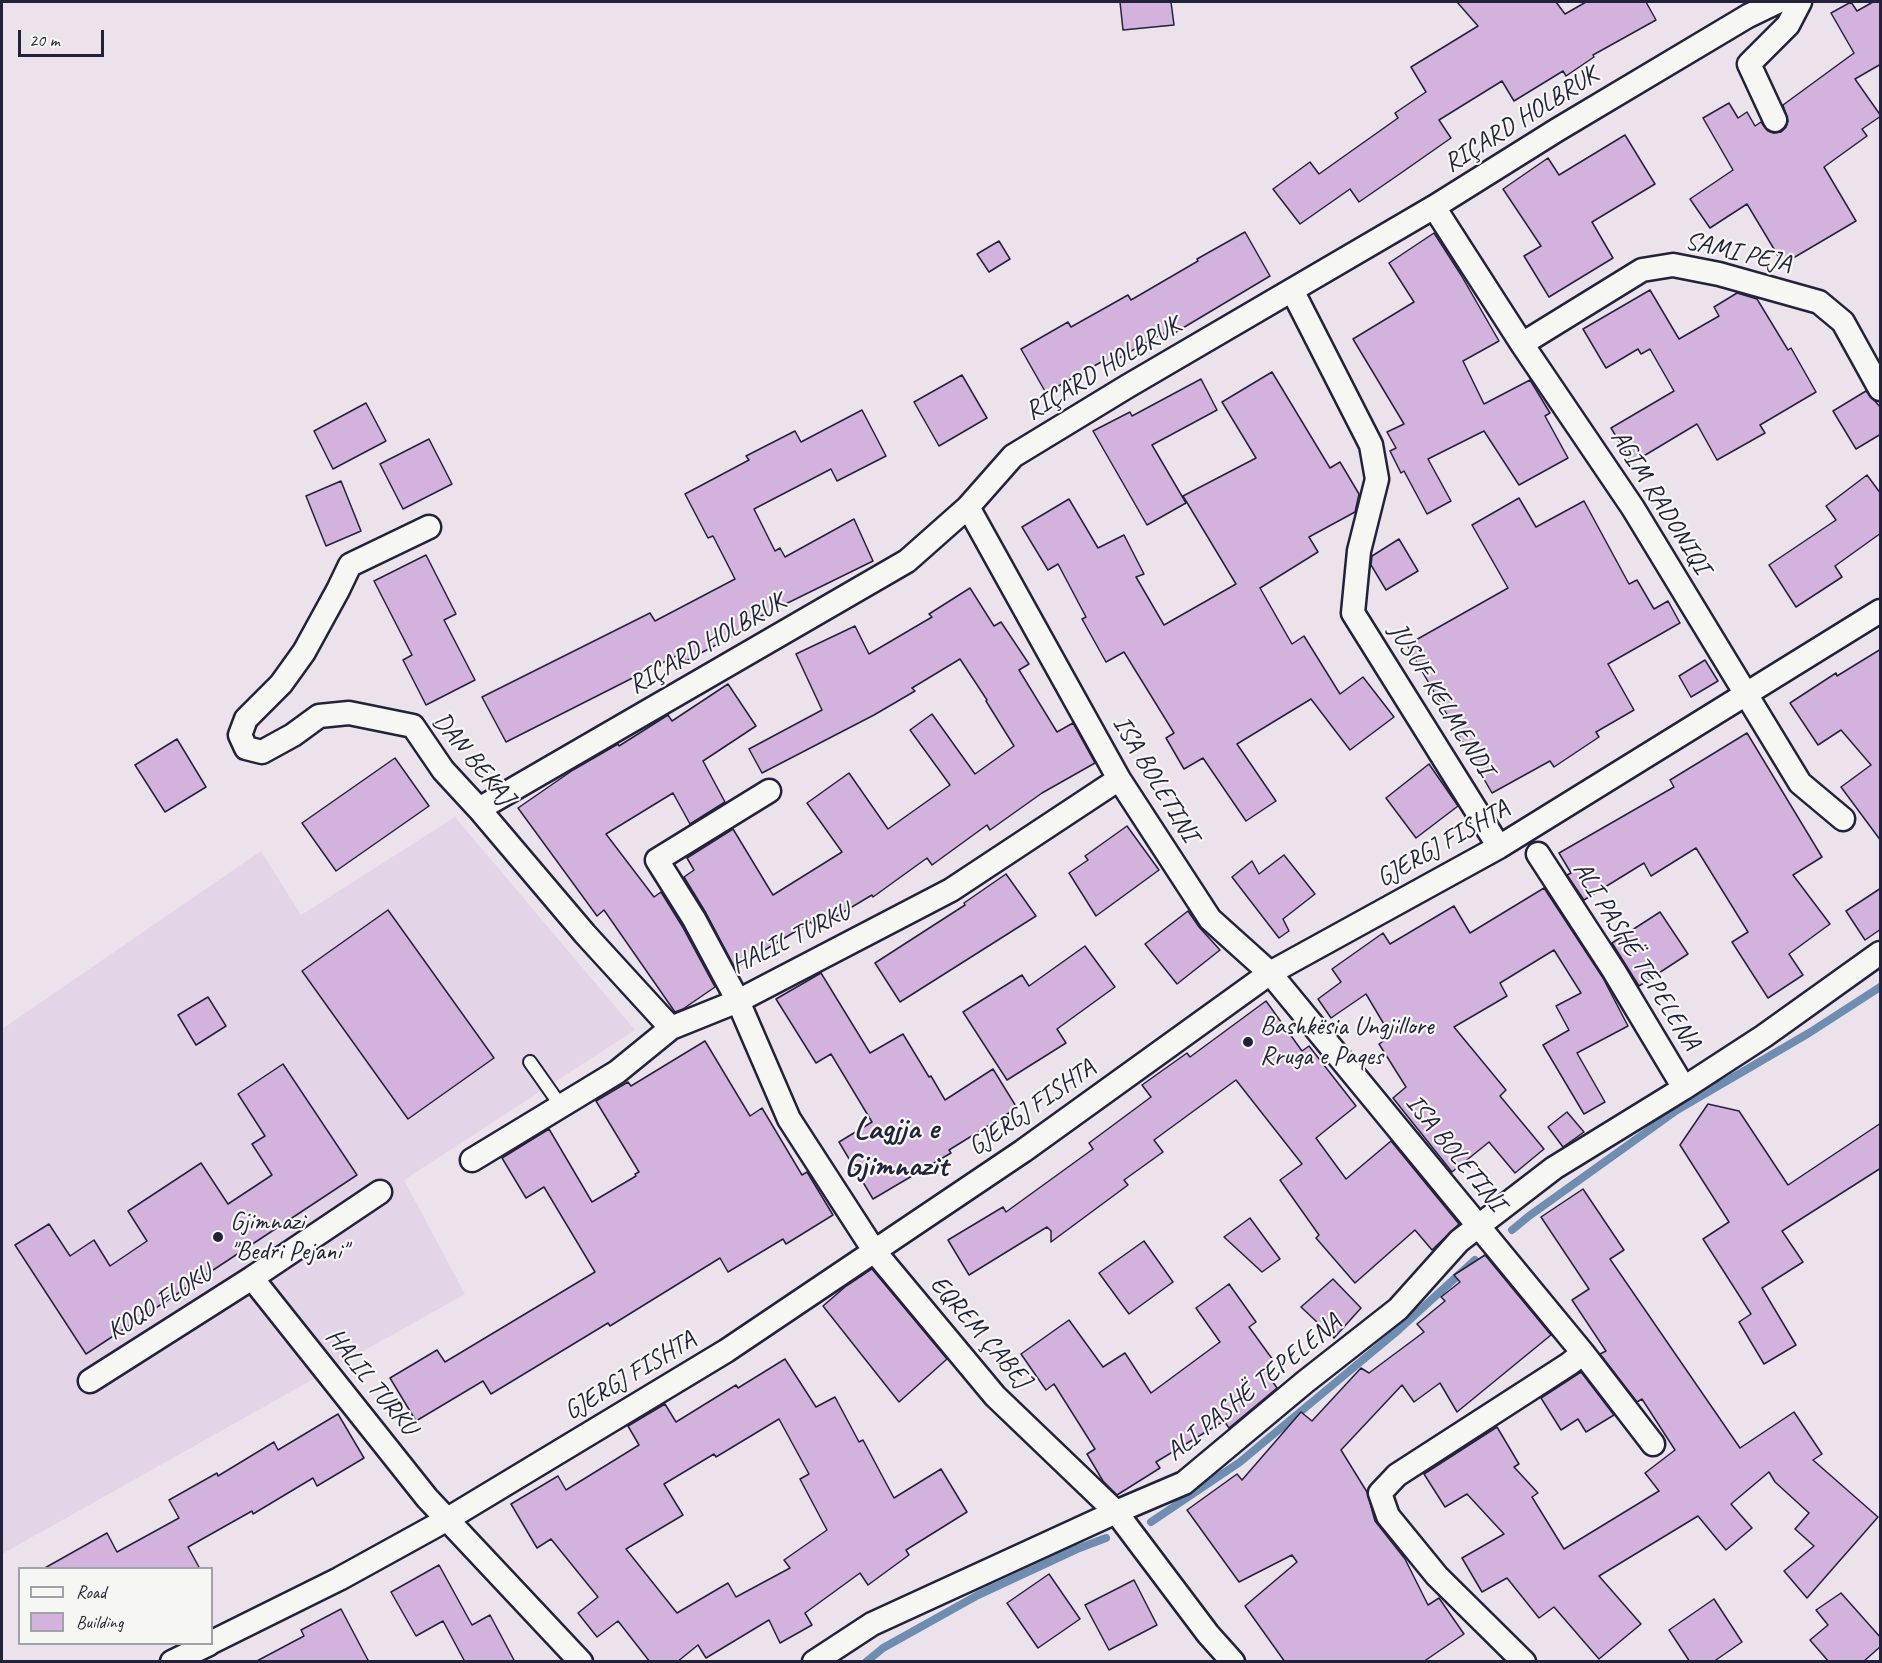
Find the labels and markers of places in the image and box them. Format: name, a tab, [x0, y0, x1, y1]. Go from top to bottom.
place label: Bashkësia Ungjillore Rruga e Paqes	[1260, 1011, 1433, 1072]
marker: Bashkësia Ungjillore Rruga e Paqes	[1241, 1035, 1255, 1049]
place label: Gjimnazi "Bedri Pejani"	[230, 1206, 347, 1268]
marker: Gjimnazi "Bedri Pejani"	[211, 1230, 225, 1244]

